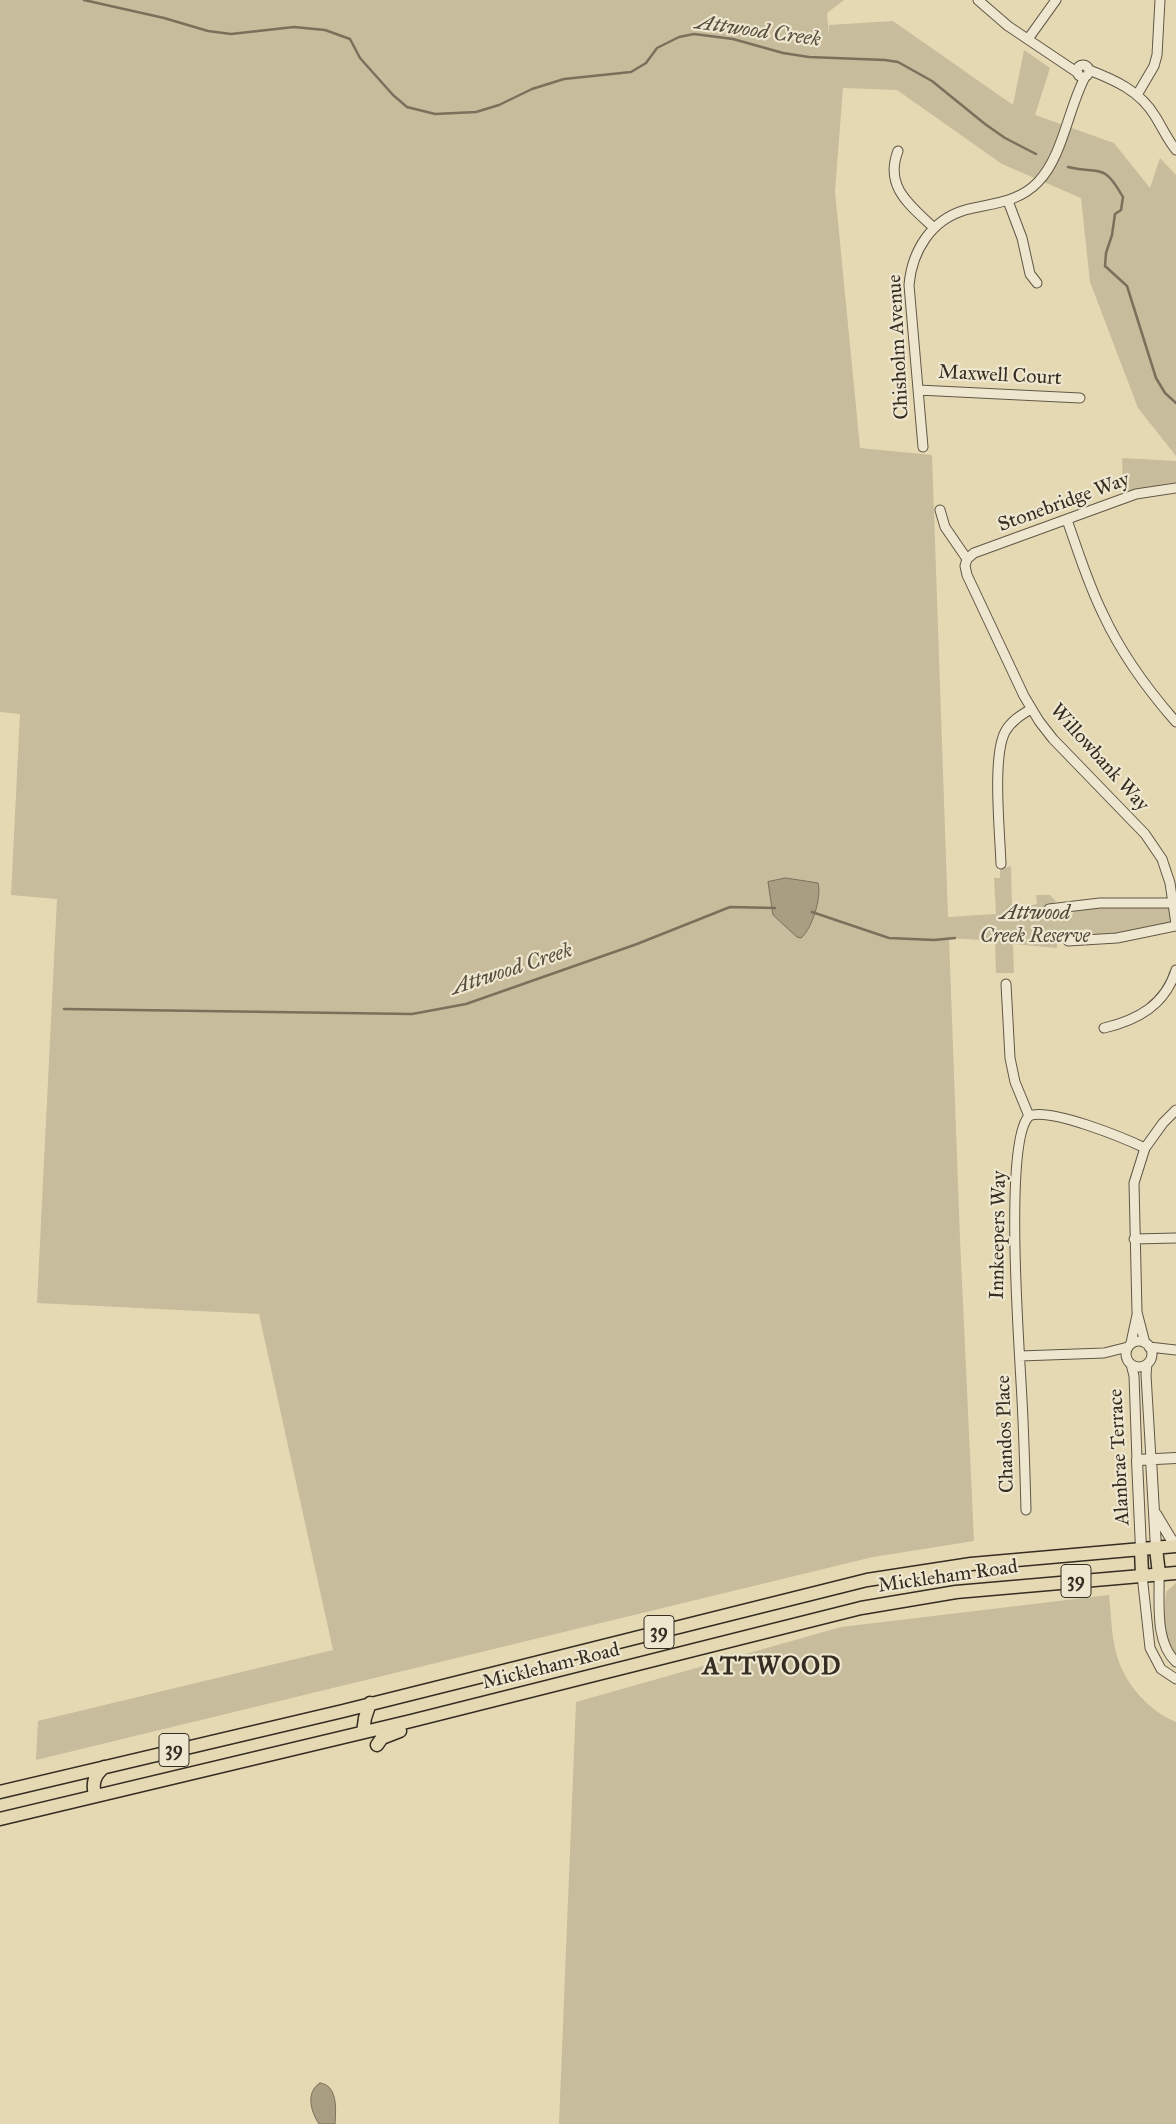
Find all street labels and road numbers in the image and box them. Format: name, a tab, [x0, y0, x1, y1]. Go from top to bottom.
street label: Chisholm Avenue	[883, 274, 915, 420]
street label: Maxwell Court	[938, 361, 1062, 391]
street label: Stonebridge Way	[995, 468, 1133, 538]
street label: Willowbank Way	[1044, 699, 1154, 817]
street label: Innkeepers Way	[986, 1170, 1012, 1300]
street label: Chandos Place	[992, 1375, 1020, 1493]
street label: Alanbrae Terrace	[1104, 1388, 1136, 1526]
street label: Mickleham Road	[877, 1555, 1019, 1599]
road number: 39	[1061, 1564, 1091, 1598]
road number: 39	[644, 1615, 674, 1648]
street label: Mickleham Road	[480, 1638, 622, 1696]
road number: 39	[159, 1734, 189, 1766]

